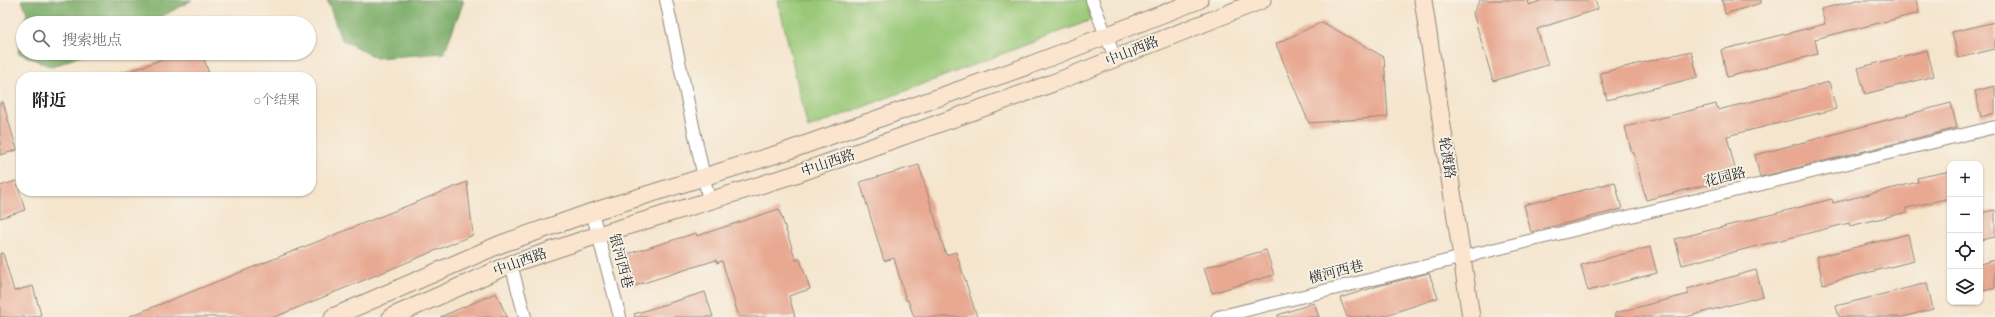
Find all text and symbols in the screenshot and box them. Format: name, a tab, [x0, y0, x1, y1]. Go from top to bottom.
search box	[16, 16, 316, 60]
icon: search	[30, 27, 52, 49]
text: 搜索地点	[62, 31, 122, 49]
street label: 中山西路	[1103, 33, 1161, 69]
text: 附近	[32, 90, 66, 110]
text: 0个结果	[254, 92, 300, 107]
street label: 轮渡路	[1435, 136, 1459, 180]
street label: 中山西路	[799, 146, 857, 180]
map controls	[1947, 161, 1983, 305]
button: +	[1947, 161, 1983, 197]
street label: 花园路	[1703, 164, 1747, 190]
button: −	[1947, 197, 1983, 233]
street label: 银河西巷	[606, 232, 636, 290]
button: locate	[1947, 233, 1983, 269]
street label: 中山西路	[491, 244, 549, 280]
street label: 横河西巷	[1307, 257, 1365, 287]
button: layers	[1947, 269, 1983, 305]

